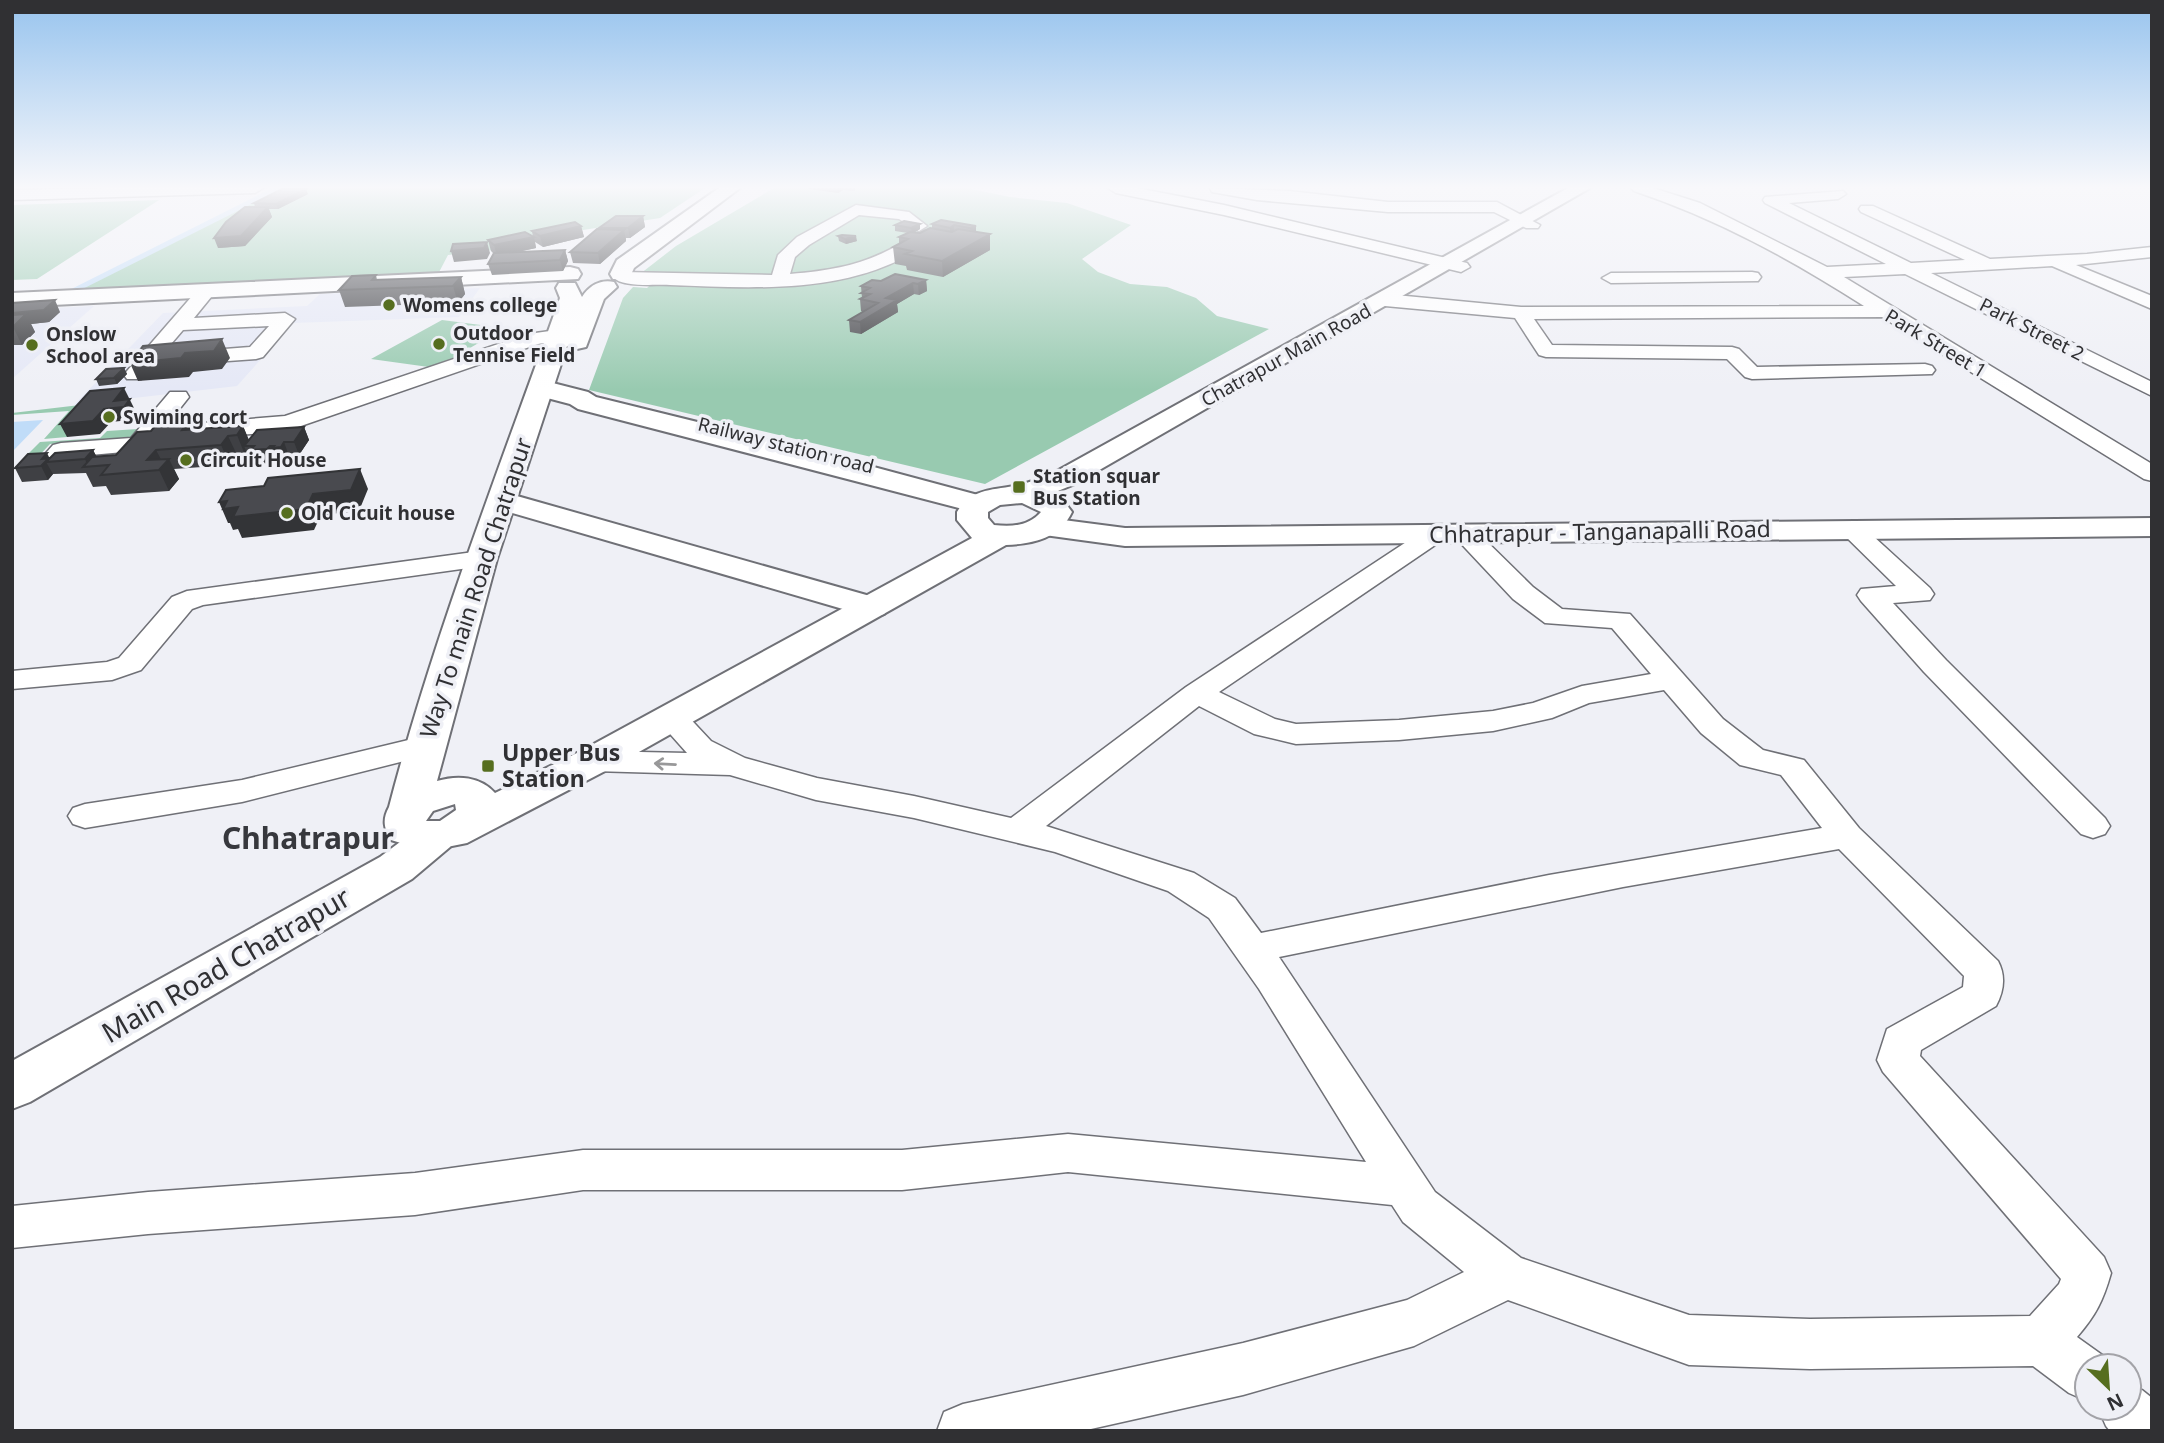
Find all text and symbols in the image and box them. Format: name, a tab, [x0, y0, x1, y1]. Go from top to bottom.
place label: Womens college	[403, 292, 557, 318]
street label: Park Street 2	[1975, 292, 2089, 366]
marker: Womens college	[381, 297, 397, 313]
street label: Chatrapur Main Road	[1196, 297, 1376, 413]
street label: Park Street 1	[1880, 303, 1992, 383]
place label: Outdoor Tennise Field	[453, 320, 575, 368]
place label: Onslow School area	[46, 321, 155, 369]
marker: Outdoor Tennise Field	[431, 336, 447, 352]
marker: Onslow School area	[24, 337, 40, 353]
place label: Swiming cort	[123, 404, 247, 430]
marker: Swiming cort	[101, 409, 117, 425]
street label: Railway station road	[695, 411, 877, 479]
street label: Way To main Road Chatrapur	[411, 433, 539, 742]
place label: Circuit House	[200, 447, 327, 473]
marker: Circuit House	[178, 452, 194, 468]
place label: Station squar Bus Station	[1033, 463, 1160, 511]
marker: Station squar Bus Station	[1011, 479, 1027, 495]
place label: Old Cicuit house	[301, 500, 455, 526]
marker: Old Cicuit house	[279, 505, 295, 521]
street label: Chhatrapur - Tanganapalli Road	[1429, 512, 1771, 550]
place label: Upper Bus Station	[502, 736, 620, 794]
one-way arrow	[654, 757, 677, 770]
marker: Upper Bus Station	[480, 758, 496, 774]
district label: Chhatrapur	[222, 817, 395, 858]
street label: Main Road Chatrapur	[94, 877, 357, 1051]
north arrow	[2073, 1352, 2143, 1422]
text: N	[2103, 1387, 2128, 1417]

